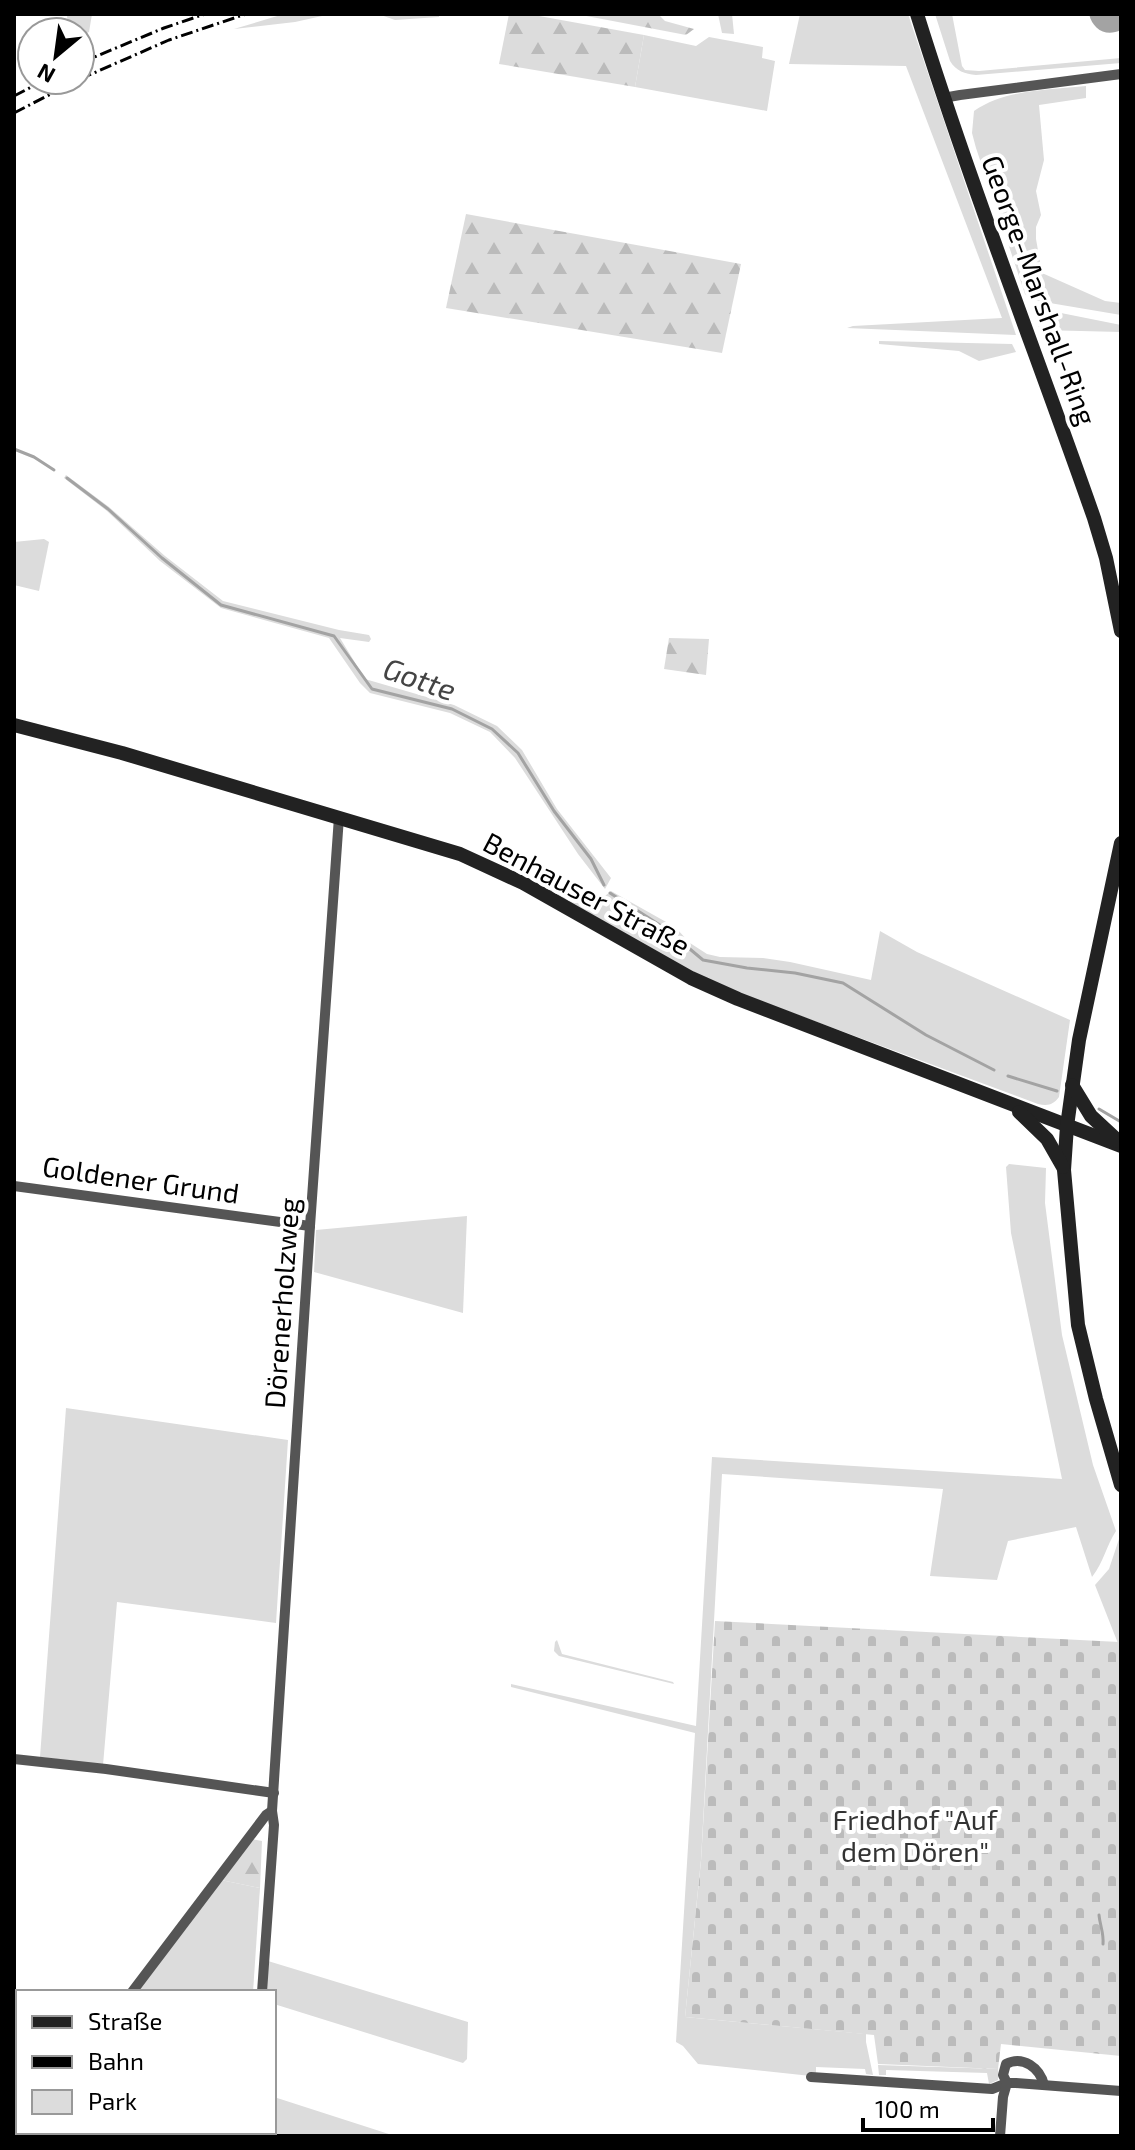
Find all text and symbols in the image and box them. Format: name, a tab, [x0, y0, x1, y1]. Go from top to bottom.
north arrow	[16, 16, 96, 96]
text: N	[33, 59, 59, 90]
street label: George-Marshall-Ring	[975, 150, 1105, 430]
water label: Gotte	[379, 649, 461, 707]
street label: Benhauser Straße	[478, 824, 696, 962]
street label: Goldener Grund	[41, 1148, 241, 1210]
street label: Dörenerholzweg	[257, 1196, 305, 1410]
park label: Friedhof "Auf dem Dören"	[833, 1802, 999, 1868]
legend	[16, 1990, 276, 2134]
text: Straße	[88, 2006, 162, 2035]
text: Bahn	[88, 2046, 144, 2075]
scale bar	[863, 2082, 993, 2132]
text: Park	[88, 2086, 137, 2115]
text: 100 m	[875, 2094, 940, 2123]

